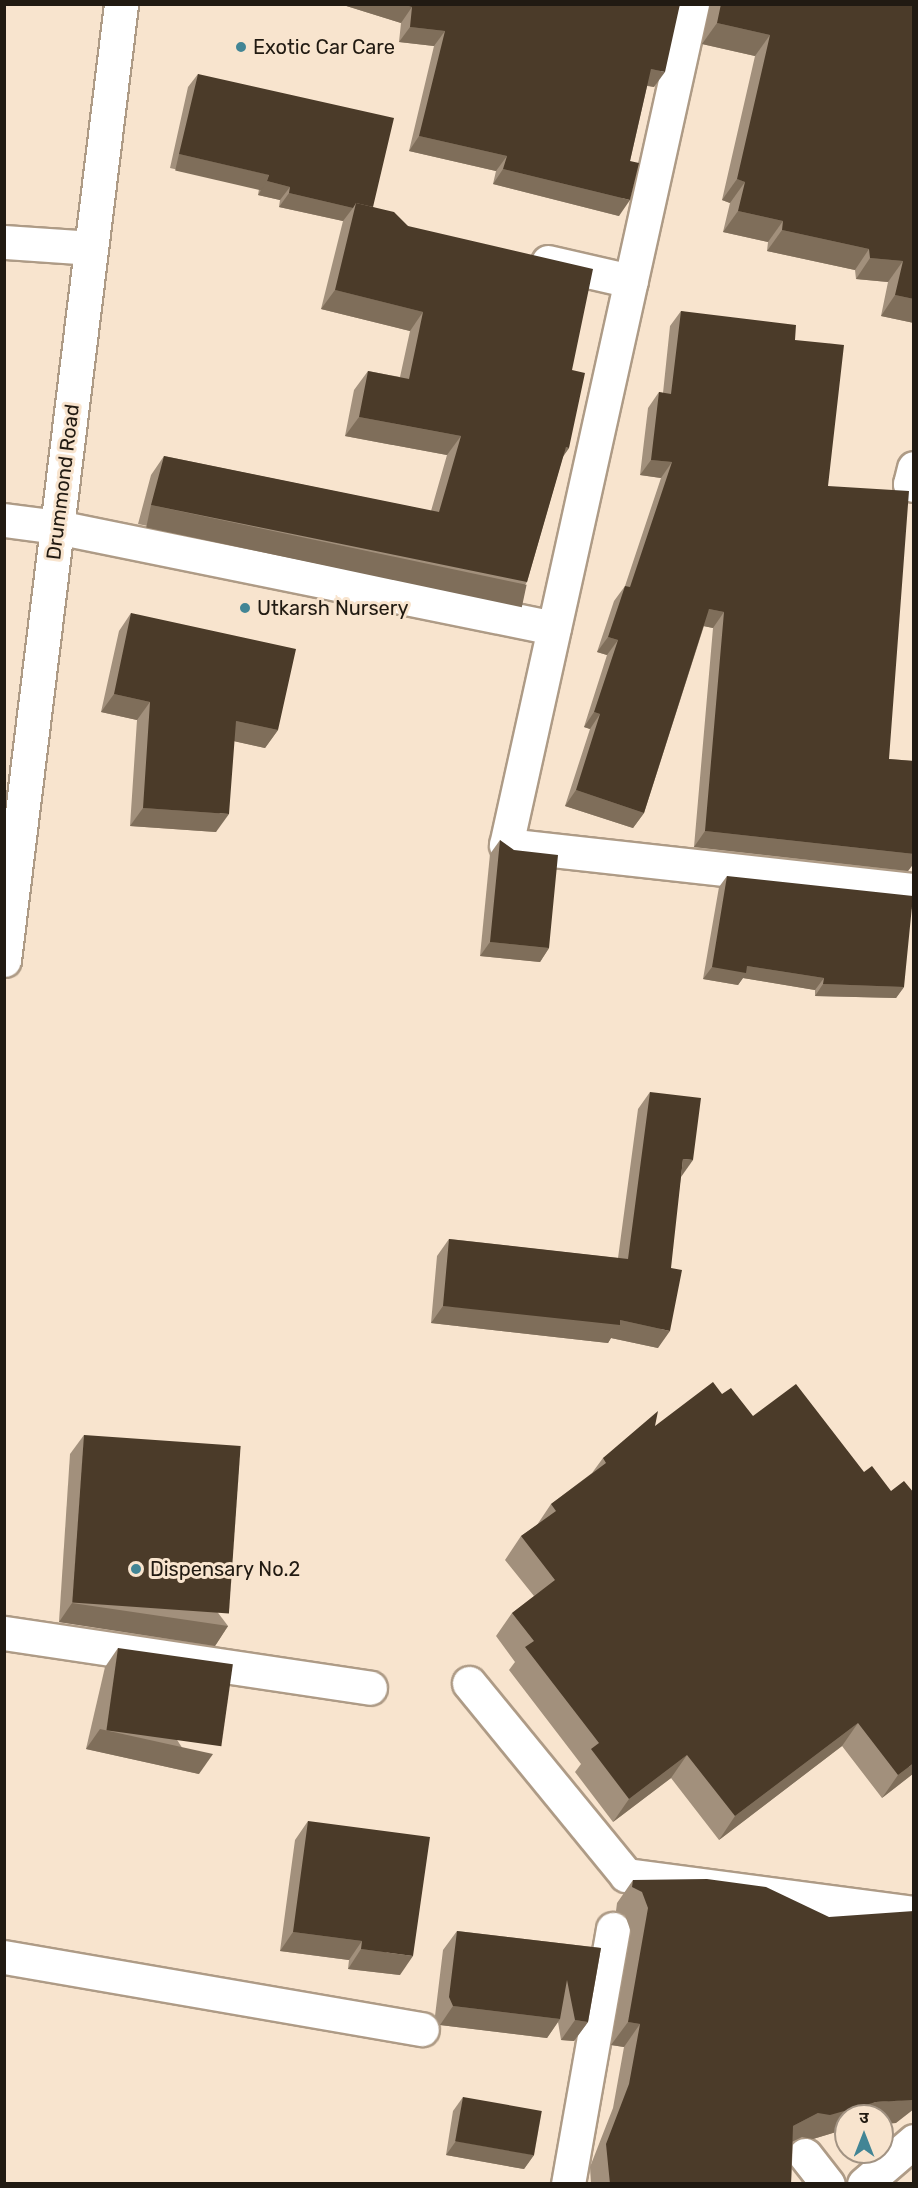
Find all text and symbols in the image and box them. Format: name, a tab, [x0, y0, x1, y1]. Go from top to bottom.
place label: Exotic Car Care	[253, 35, 395, 59]
marker: Exotic Car Care	[234, 40, 248, 54]
street label: Drummond Road	[42, 403, 84, 561]
place label: Utkarsh Nursery	[257, 596, 408, 620]
marker: Utkarsh Nursery	[238, 601, 252, 615]
place label: Dispensary No.2	[150, 1557, 301, 1581]
marker: Dispensary No.2	[127, 1560, 145, 1578]
north arrow	[834, 2104, 894, 2164]
text: उ	[859, 2108, 869, 2127]

